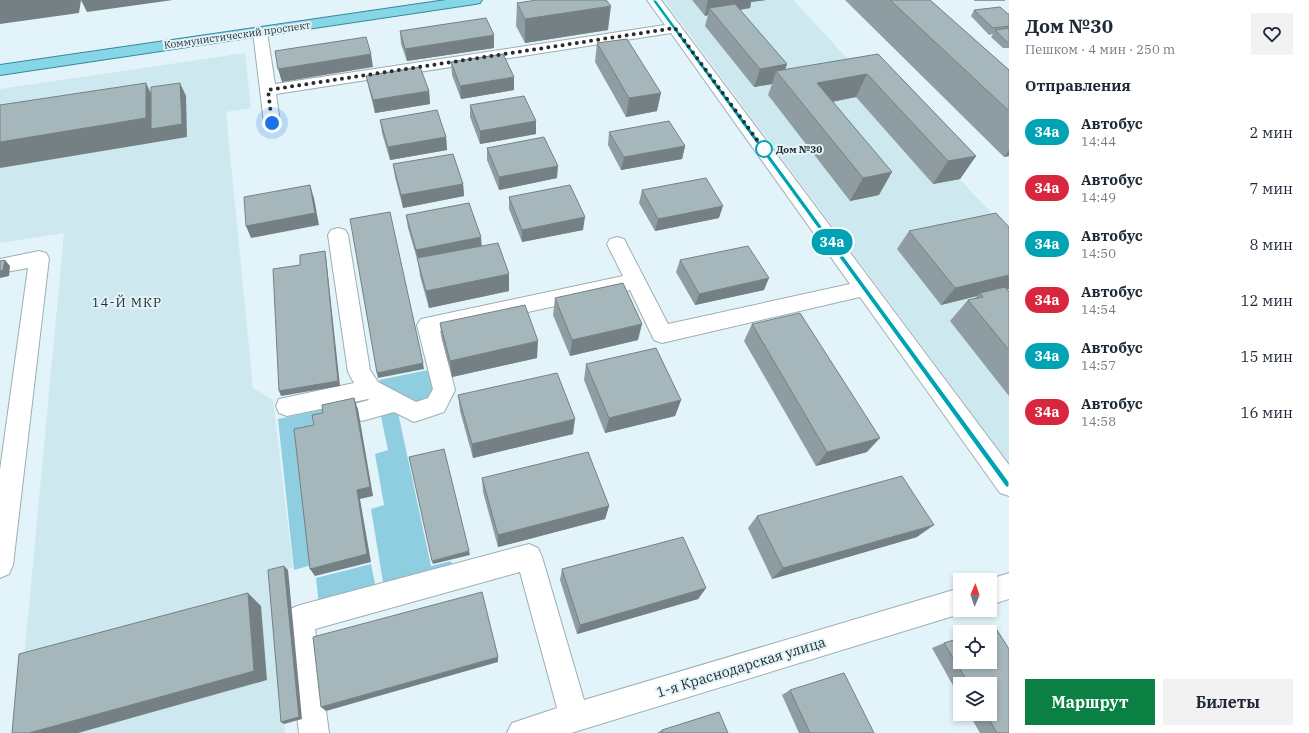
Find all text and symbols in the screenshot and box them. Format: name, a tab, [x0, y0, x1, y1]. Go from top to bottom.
button: heart	[1251, 13, 1293, 55]
text: Дом №30	[1025, 14, 1113, 38]
street label: Коммунистический проспект	[163, 18, 311, 52]
text: Пешком · 4 мин · 250 m	[1025, 41, 1175, 58]
text: Отправления	[1025, 76, 1131, 95]
your location	[262, 113, 282, 133]
text: Автобус	[1081, 114, 1143, 133]
text: 34а	[1035, 123, 1059, 141]
text: 2 мин	[1249, 123, 1293, 142]
text: 14:44	[1081, 133, 1116, 150]
marker: Дом №30	[755, 140, 773, 158]
place label: Дом №30	[776, 143, 822, 156]
text: Автобус	[1081, 170, 1143, 189]
text: 34a	[1035, 179, 1059, 197]
text: 7 мин	[1249, 179, 1293, 198]
text: 14:49	[1081, 189, 1116, 206]
text: Автобус	[1081, 226, 1143, 245]
line badge: 34а	[809, 229, 855, 255]
text: 34а	[820, 233, 844, 251]
text: 34а	[1035, 235, 1059, 253]
text: 8 мин	[1249, 235, 1293, 254]
text: 14:50	[1081, 245, 1116, 262]
text: Автобус	[1081, 282, 1143, 301]
text: 34a	[1035, 291, 1059, 309]
text: 12 мин	[1240, 291, 1293, 310]
district label: 14-Й МКР	[92, 294, 162, 311]
text: 14:54	[1081, 301, 1116, 318]
text: Автобус	[1081, 338, 1143, 357]
text: 34а	[1035, 347, 1059, 365]
text: 15 мин	[1240, 347, 1293, 366]
text: 14:57	[1081, 357, 1116, 374]
text: Автобус	[1081, 394, 1143, 413]
text: 34a	[1035, 403, 1059, 421]
text: 16 мин	[1240, 403, 1293, 422]
text: 14:58	[1081, 413, 1116, 430]
north arrow	[953, 573, 997, 617]
map controls	[953, 573, 997, 721]
button: locate	[953, 625, 997, 669]
street label: 1-я Краснодарская улица	[654, 633, 828, 701]
button: layers	[953, 677, 997, 721]
button: Маршрут	[1025, 679, 1155, 725]
button: Билеты	[1163, 679, 1293, 725]

